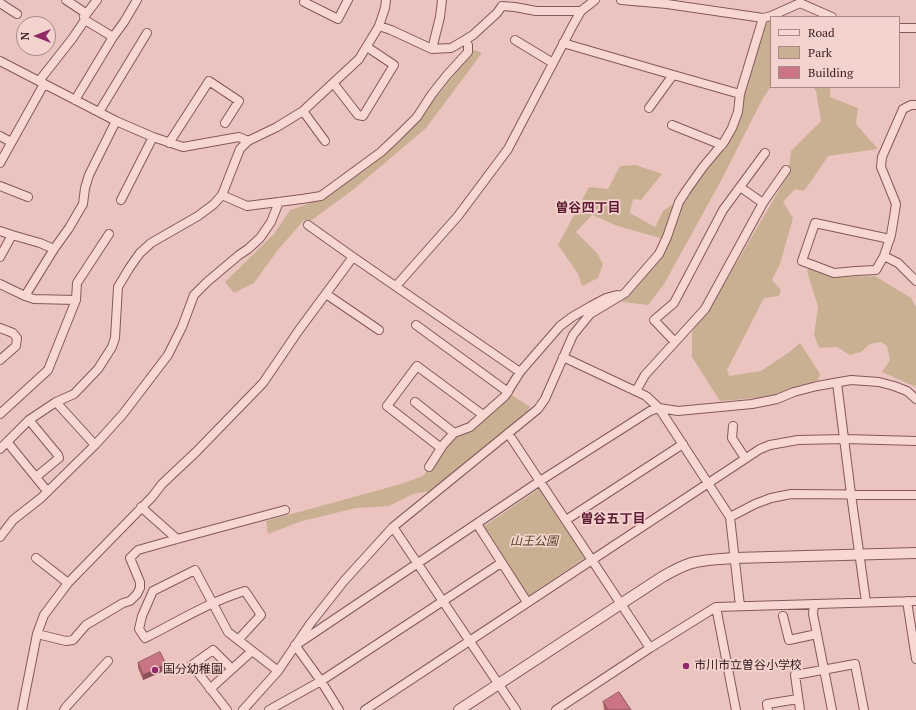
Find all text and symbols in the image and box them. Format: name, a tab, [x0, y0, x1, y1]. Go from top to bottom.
north arrow	[16, 16, 56, 56]
legend	[770, 16, 900, 88]
text: Road	[808, 25, 835, 40]
text: N	[18, 32, 32, 40]
text: Park	[808, 45, 832, 60]
text: Building	[808, 65, 853, 80]
district label: 曽谷四丁目	[556, 200, 620, 216]
district label: 曽谷五丁目	[581, 511, 645, 527]
park label: 山王公園	[510, 535, 558, 549]
place label: 市川市立曽谷小学校	[694, 659, 802, 673]
marker: 市川市立曽谷小学校	[681, 661, 691, 671]
place label: 国分幼稚園	[163, 663, 223, 677]
marker: 国分幼稚園	[150, 665, 160, 675]

